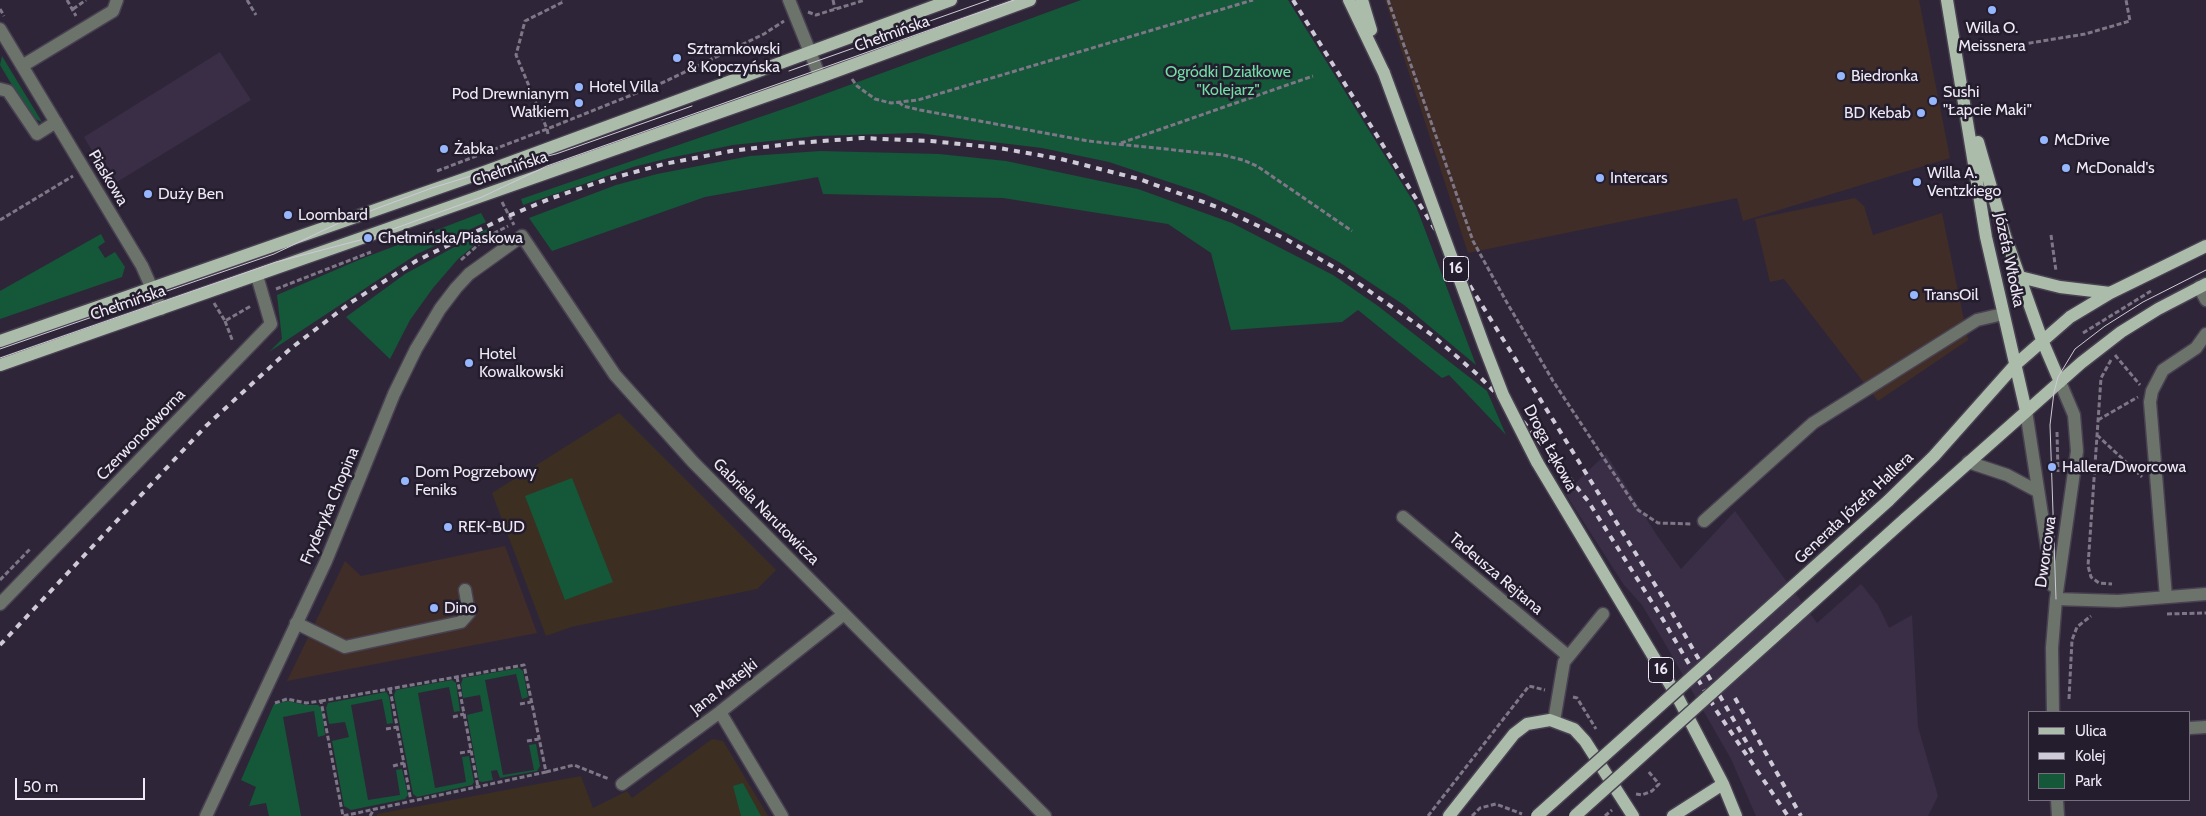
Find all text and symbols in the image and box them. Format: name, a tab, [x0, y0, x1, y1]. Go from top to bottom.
marker: Willa O. Meissnera	[1986, 4, 1998, 16]
street label: Chełmińska	[852, 12, 932, 56]
place label: Willa O. Meissnera	[1958, 18, 2026, 56]
place label: Sztramkowski & Kopczyńska	[687, 39, 780, 77]
marker: Sztramkowski & Kopczyńska	[671, 52, 683, 64]
park label: Ogródki Działkowe "Kolejarz"	[1165, 62, 1291, 100]
place label: Biedronka	[1851, 66, 1918, 86]
marker: Biedronka	[1835, 70, 1847, 82]
place label: Hotel Villa	[589, 77, 659, 97]
marker: Hotel Villa	[573, 81, 585, 93]
place label: Sushi "Łapcie Maki"	[1943, 82, 2032, 120]
place label: Pod Drewnianym Wałkiem	[452, 84, 569, 122]
marker: Sushi "Łapcie Maki"	[1927, 95, 1939, 107]
marker: Pod Drewnianym Wałkiem	[573, 97, 585, 109]
place label: BD Kebab	[1844, 103, 1911, 123]
marker: BD Kebab	[1915, 107, 1927, 119]
place label: McDrive	[2054, 130, 2110, 150]
marker: McDrive	[2038, 134, 2050, 146]
place label: Żabka	[454, 139, 494, 159]
marker: Żabka	[438, 143, 450, 155]
street label: Piaskowa	[84, 147, 132, 209]
street label: Chełmińska	[470, 147, 550, 191]
place label: McDonald's	[2076, 158, 2155, 178]
marker: McDonald's	[2060, 162, 2072, 174]
place label: Willa A. Ventzkiego	[1927, 163, 2001, 201]
place label: Intercars	[1610, 168, 1668, 188]
marker: Intercars	[1594, 172, 1606, 184]
marker: Willa A. Ventzkiego	[1911, 176, 1923, 188]
place label: Duży Ben	[158, 184, 224, 204]
marker: Duży Ben	[142, 188, 154, 200]
place label: Loombard	[298, 205, 368, 225]
marker: Loombard	[282, 209, 294, 221]
street label: Józefa Włodka	[1990, 211, 2028, 309]
place label: Chełmińska/Piaskowa	[378, 228, 523, 248]
marker: Chełmińska/Piaskowa	[362, 232, 374, 244]
road number: 16	[1444, 256, 1468, 282]
street label: Chełmińska	[88, 281, 168, 325]
place label: TransOil	[1924, 285, 1978, 305]
marker: TransOil	[1908, 289, 1920, 301]
place label: Hotel Kowalkowski	[479, 344, 564, 382]
marker: Hotel Kowalkowski	[463, 357, 475, 369]
street label: Czerwonodworna	[93, 385, 189, 485]
street label: Droga Łąkowa	[1519, 402, 1581, 494]
street label: Fryderyka Chopina	[297, 445, 363, 567]
street label: Generała Józefa Hallera	[1791, 448, 1917, 568]
street label: Gabriela Narutowicza	[709, 455, 823, 569]
place label: Hallera/Dworcowa	[2062, 457, 2186, 477]
marker: Hallera/Dworcowa	[2046, 461, 2058, 473]
place label: Dom Pogrzebowy Feniks	[415, 462, 537, 500]
marker: Dom Pogrzebowy Feniks	[399, 475, 411, 487]
street label: Dworcowa	[2031, 515, 2061, 589]
place label: REK-BUD	[458, 517, 525, 537]
marker: REK-BUD	[442, 521, 454, 533]
street label: Tadeusza Rejtana	[1445, 529, 1547, 619]
place label: Dino	[444, 598, 477, 618]
marker: Dino	[428, 602, 440, 614]
street label: Jana Matejki	[687, 655, 761, 719]
road number: 16	[1648, 658, 1674, 682]
legend	[2028, 711, 2191, 801]
text: Ulica	[2075, 722, 2106, 740]
text: Kolej	[2075, 747, 2106, 765]
scale bar	[18, 768, 148, 800]
text: Park	[2075, 772, 2102, 790]
text: 50 m	[23, 778, 58, 796]

